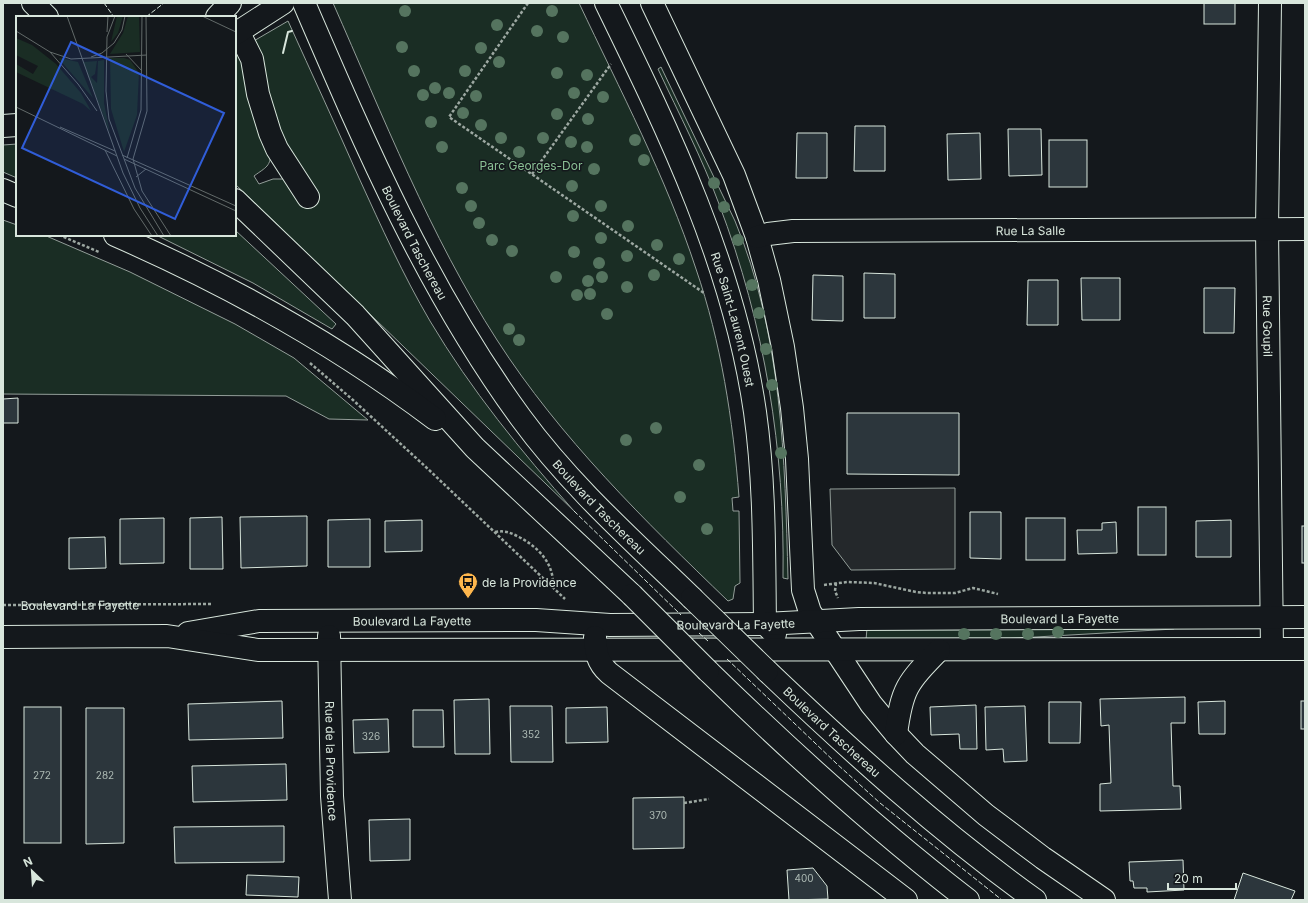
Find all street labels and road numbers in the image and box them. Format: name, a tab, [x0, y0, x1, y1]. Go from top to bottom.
street label: Boulevard Taschereau	[379, 183, 451, 302]
street label: Rue La Salle	[996, 222, 1065, 238]
street label: Rue Saint-Laurent Ouest	[708, 250, 758, 388]
street label: Rue Goupil	[1260, 295, 1276, 357]
street label: Boulevard Taschereau	[550, 456, 649, 557]
street label: Boulevard La Fayette	[21, 597, 139, 612]
street label: Boulevard La Fayette	[1000, 610, 1119, 626]
street label: Boulevard La Fayette	[353, 613, 471, 628]
street label: Boulevard La Fayette	[676, 615, 795, 632]
street label: Boulevard Taschereau	[780, 683, 884, 780]
street label: Rue de la Providence	[323, 701, 341, 821]

